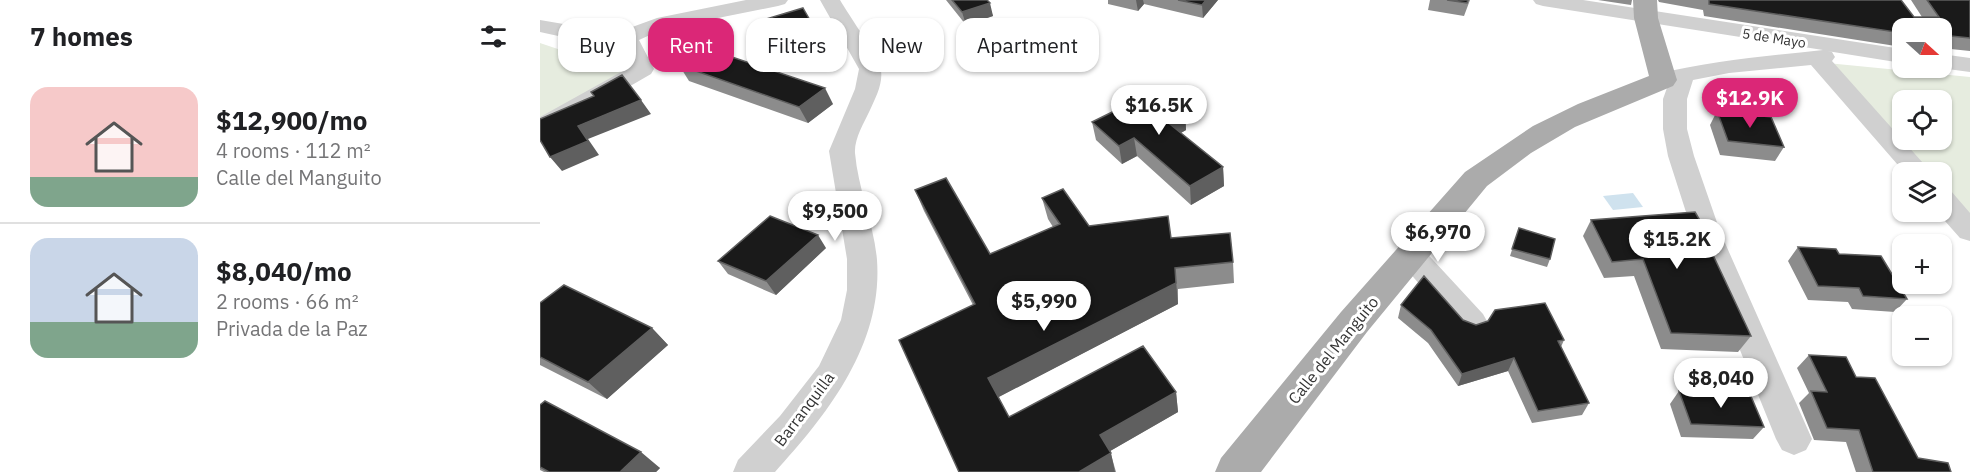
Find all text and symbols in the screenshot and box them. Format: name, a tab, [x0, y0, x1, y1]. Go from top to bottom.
chip: Buy	[558, 18, 636, 72]
chip: Rent	[648, 18, 734, 72]
chip: Filters	[746, 18, 847, 72]
chip: New	[859, 18, 944, 72]
chip: Apartment	[956, 18, 1099, 72]
north arrow	[1892, 18, 1952, 78]
map controls	[1892, 18, 1952, 366]
text: 7 homes	[30, 19, 133, 53]
icon: filters	[477, 20, 510, 53]
street label: 5 de Mayo	[1741, 24, 1807, 52]
pin: $12.9K	[1701, 78, 1799, 129]
text: $12.9K	[1716, 84, 1784, 111]
pin: $16.5K	[1110, 85, 1208, 136]
button: locate	[1892, 90, 1952, 150]
text: $16.5K	[1125, 91, 1193, 118]
text: $12,900/mo	[216, 103, 367, 137]
icon: home	[78, 111, 150, 183]
text: 4 rooms · 112 m²	[216, 137, 371, 164]
button: layers	[1892, 162, 1952, 222]
text: Calle del Manguito	[216, 164, 382, 191]
pin: $9,500	[786, 191, 884, 242]
text: $9,500	[802, 197, 868, 224]
pin: $6,970	[1389, 212, 1487, 263]
text: $6,970	[1405, 218, 1471, 245]
pin: $15.2K	[1628, 219, 1726, 270]
text: $15.2K	[1643, 225, 1711, 252]
button: +	[1892, 234, 1952, 294]
text: $8,040/mo	[216, 254, 352, 288]
icon: home	[78, 262, 150, 334]
pin: $5,990	[995, 281, 1093, 332]
text: $5,990	[1011, 287, 1077, 314]
text: 2 rooms · 66 m²	[216, 288, 359, 315]
street label: Calle del Manguito	[1284, 292, 1382, 408]
button: −	[1892, 306, 1952, 366]
text: Privada de la Paz	[216, 315, 368, 342]
pin: $8,040	[1672, 358, 1770, 409]
text: $8,040	[1688, 364, 1754, 391]
street label: Barranquilla	[770, 368, 839, 450]

